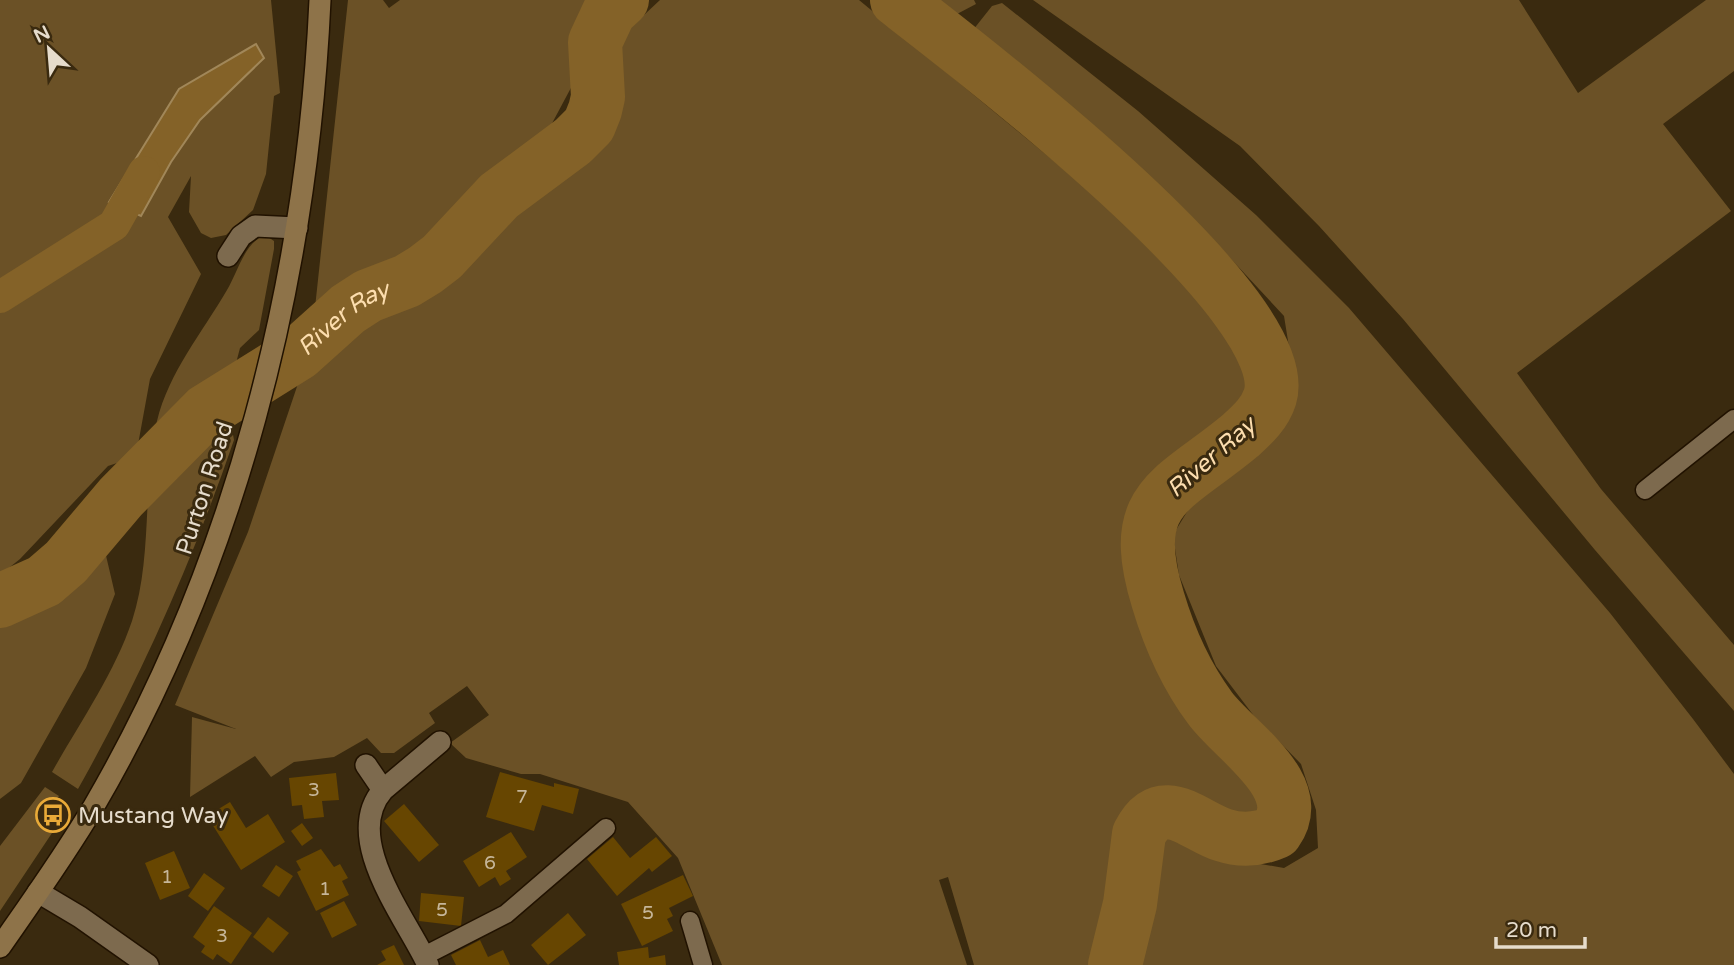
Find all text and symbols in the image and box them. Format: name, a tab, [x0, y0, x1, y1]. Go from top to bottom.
north arrow	[14, 14, 84, 84]
text: N	[30, 21, 54, 48]
water label: River Ray	[292, 274, 396, 362]
water label: River Ray	[1161, 409, 1264, 504]
street label: Purton Road	[170, 418, 240, 559]
house number: 3	[308, 779, 320, 801]
house number: 7	[516, 786, 528, 808]
bus stop icon: Mustang Way	[34, 796, 72, 834]
place label: Mustang Way	[78, 802, 229, 830]
house number: 6	[484, 852, 496, 874]
house number: 1	[161, 866, 173, 888]
house number: 1	[319, 878, 331, 900]
house number: 5	[436, 899, 448, 921]
house number: 5	[642, 902, 654, 924]
scale bar	[1496, 906, 1585, 950]
text: 20 m	[1506, 918, 1557, 943]
house number: 3	[216, 925, 228, 947]

